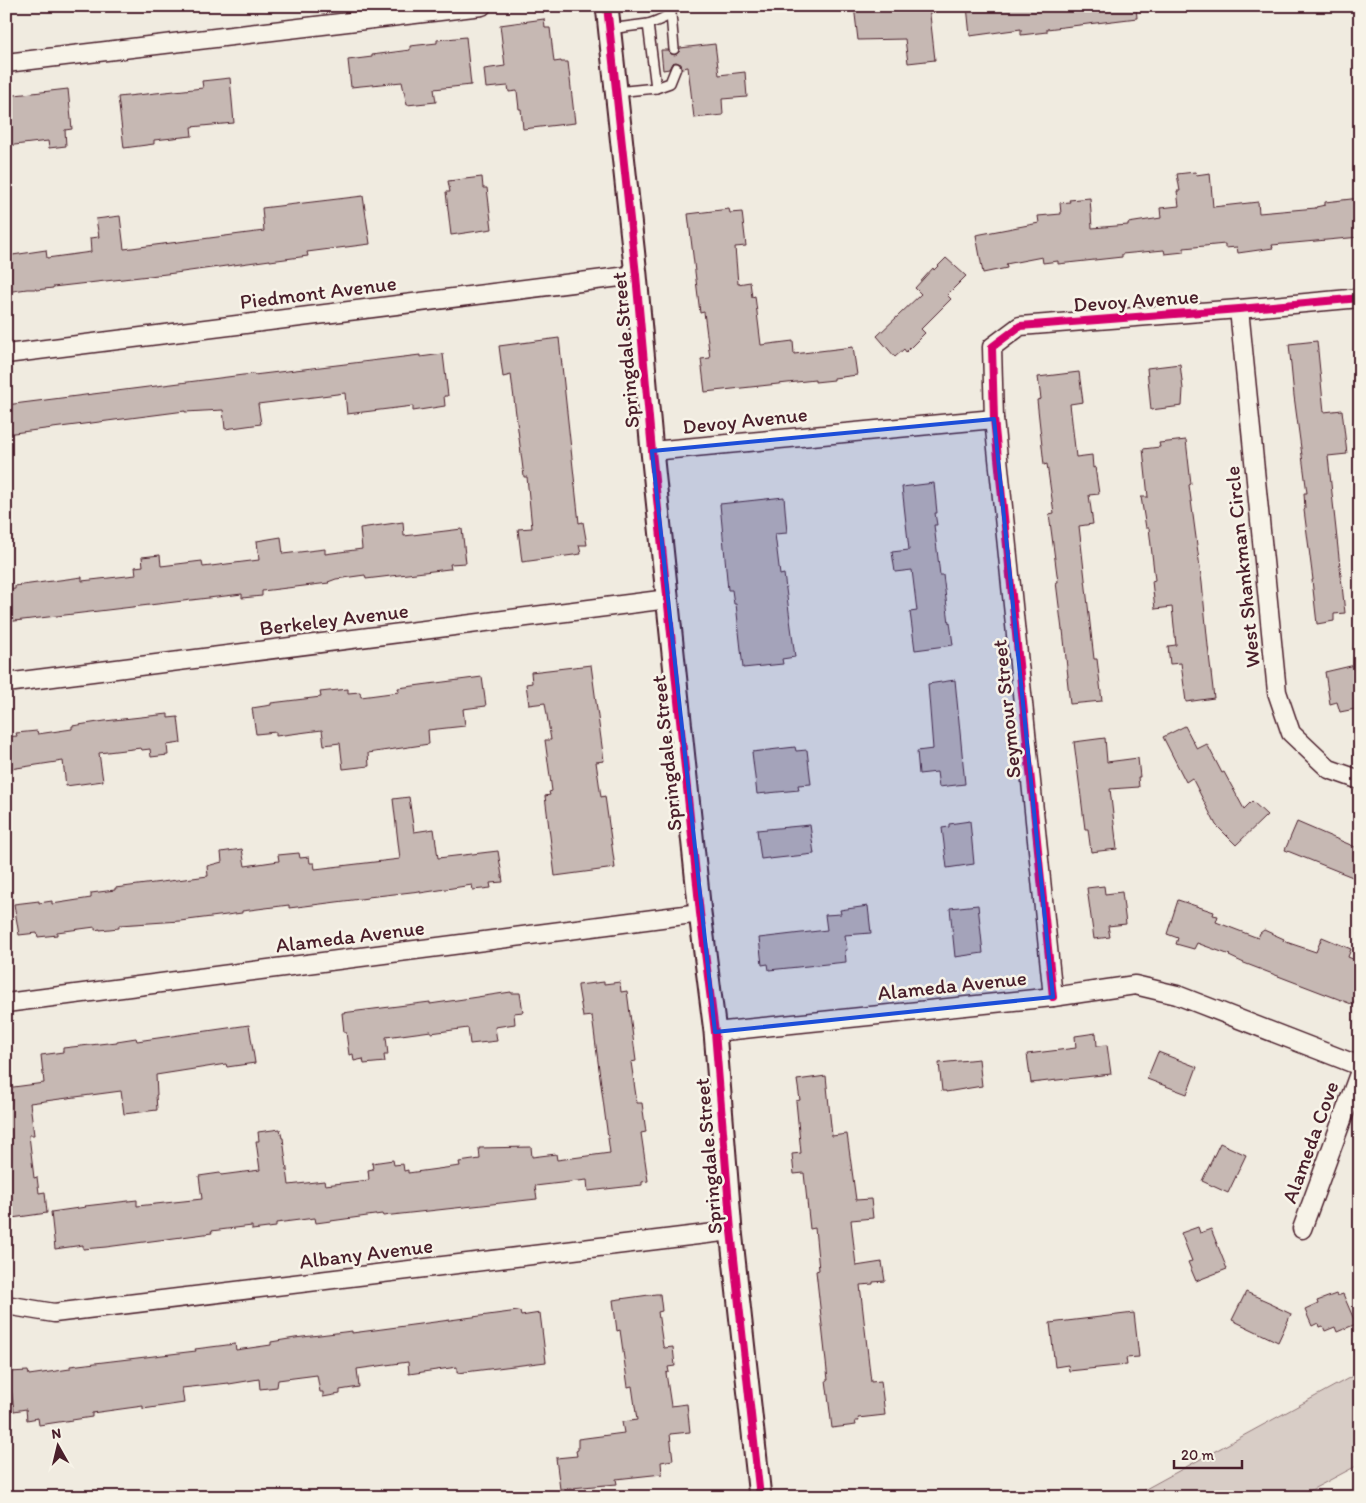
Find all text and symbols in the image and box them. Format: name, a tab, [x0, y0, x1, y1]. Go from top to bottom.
street label: Piedmont Avenue	[238, 270, 398, 314]
street label: Springdale Street	[606, 271, 644, 429]
street label: Devoy Avenue	[1072, 283, 1200, 317]
street label: Devoy Avenue	[681, 401, 809, 439]
street label: West Shankman Circle	[1219, 465, 1265, 669]
street label: Berkeley Avenue	[258, 597, 410, 641]
street label: Seymour Street	[986, 638, 1026, 780]
street label: Springdale Street	[645, 674, 687, 832]
street label: Alameda Avenue	[274, 914, 426, 958]
street label: Alameda Avenue	[876, 965, 1028, 1005]
street label: Springdale Street	[689, 1077, 727, 1235]
street label: Alameda Cove	[1276, 1077, 1344, 1207]
street label: Albany Avenue	[298, 1232, 434, 1274]
north arrow	[32, 1420, 82, 1470]
text: N	[50, 1425, 62, 1443]
scale bar	[1174, 1438, 1241, 1470]
text: 20 m	[1181, 1446, 1215, 1464]

